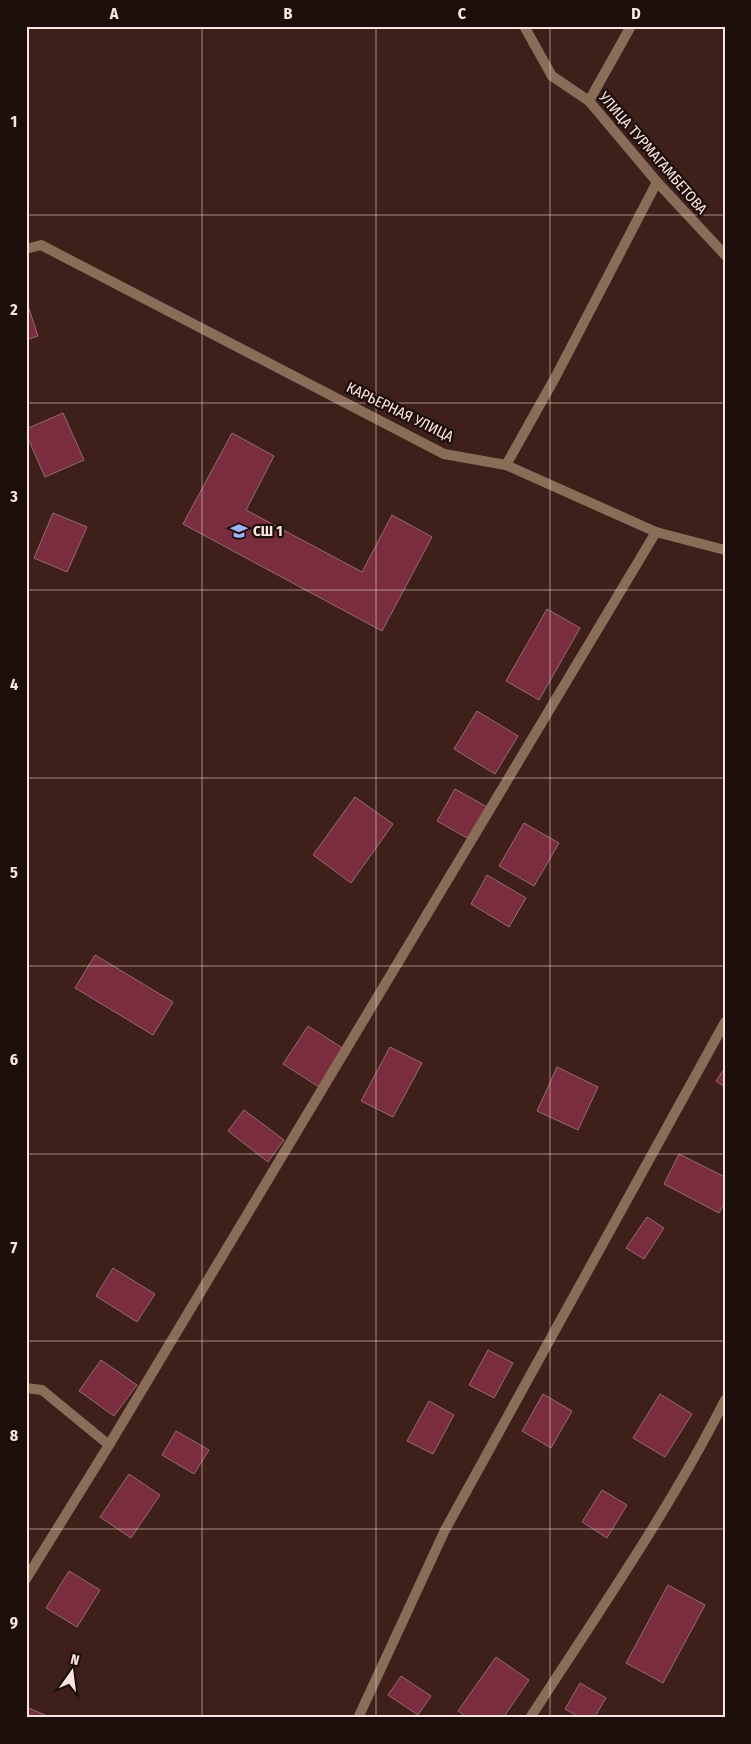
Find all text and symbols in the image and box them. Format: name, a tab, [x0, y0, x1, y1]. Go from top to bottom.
text: A	[109, 4, 119, 23]
text: B	[284, 4, 293, 23]
text: C	[458, 4, 467, 23]
text: D	[631, 4, 641, 23]
street label: УЛИЦА ТУРМАГАМБЕТОВА	[594, 87, 711, 218]
text: 1	[11, 112, 17, 131]
text: 2	[9, 300, 18, 319]
street label: КАРЬЕРНАЯ УЛИЦА	[343, 378, 457, 446]
text: 3	[9, 487, 18, 506]
school or university icon: СШ 1	[229, 521, 249, 541]
place label: СШ 1	[253, 522, 283, 540]
text: 4	[10, 675, 18, 694]
text: 5	[10, 863, 18, 882]
text: 6	[10, 1050, 18, 1069]
text: 7	[11, 1238, 18, 1257]
text: 8	[10, 1426, 19, 1445]
text: 9	[10, 1613, 18, 1632]
north arrow	[48, 1646, 98, 1696]
text: N	[69, 1651, 81, 1669]

